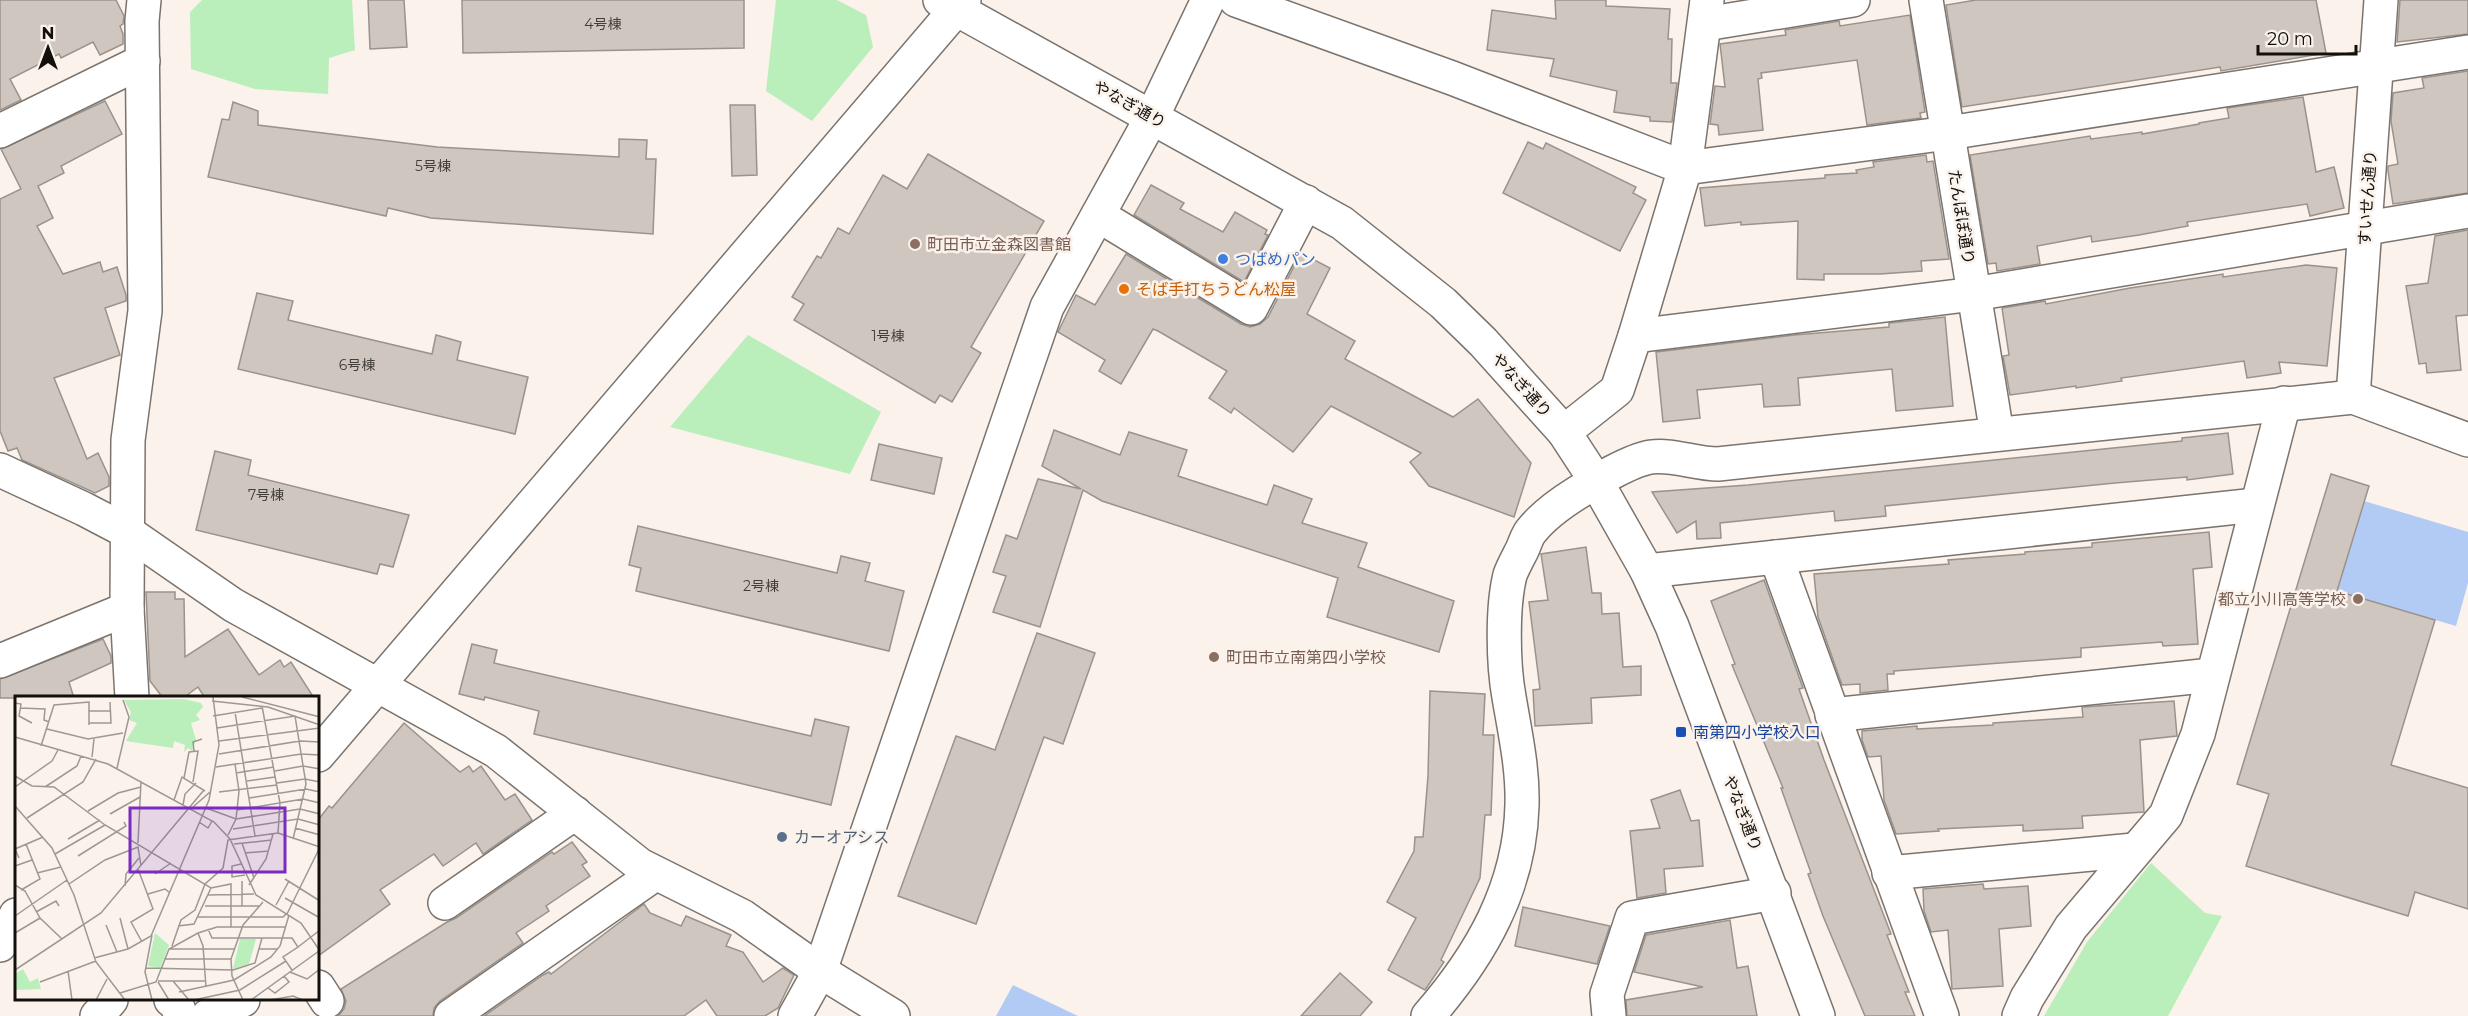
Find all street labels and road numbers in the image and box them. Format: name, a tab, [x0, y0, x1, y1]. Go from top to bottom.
street label: やなぎ通り	[1090, 77, 1169, 132]
street label: すいせん通り	[2355, 149, 2380, 247]
street label: たんぽぽ通り	[1945, 168, 1978, 266]
street label: やなぎ通り	[1488, 349, 1555, 421]
street label: やなぎ通り	[1719, 772, 1766, 854]

